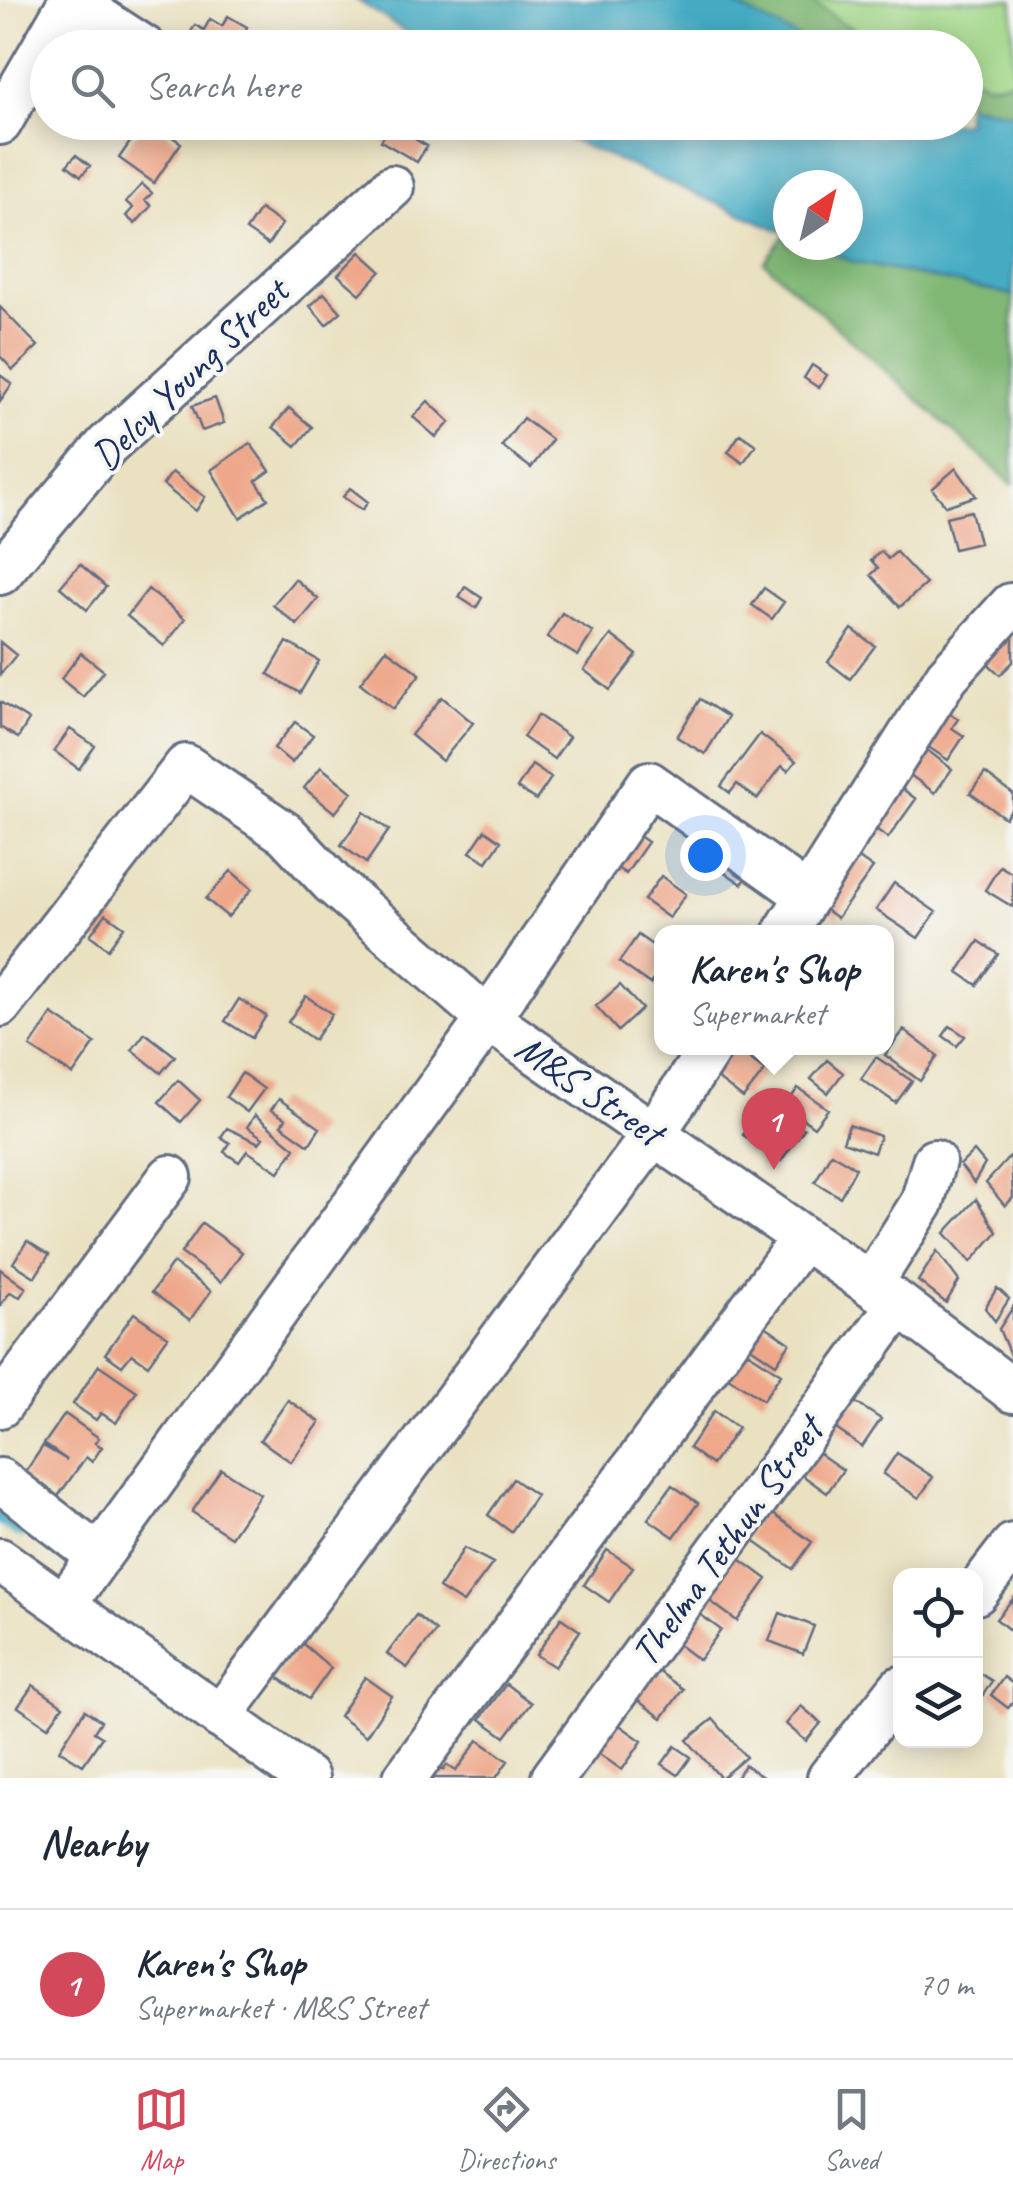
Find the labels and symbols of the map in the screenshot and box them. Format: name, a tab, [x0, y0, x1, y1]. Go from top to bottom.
north arrow	[773, 170, 863, 260]
street label: Delcy Young Street	[81, 265, 302, 480]
your location	[680, 830, 731, 881]
street label: M&S Street	[506, 1022, 677, 1160]
pin: 1	[742, 1088, 806, 1170]
street label: Thelma Tethun Street	[620, 1403, 837, 1676]

